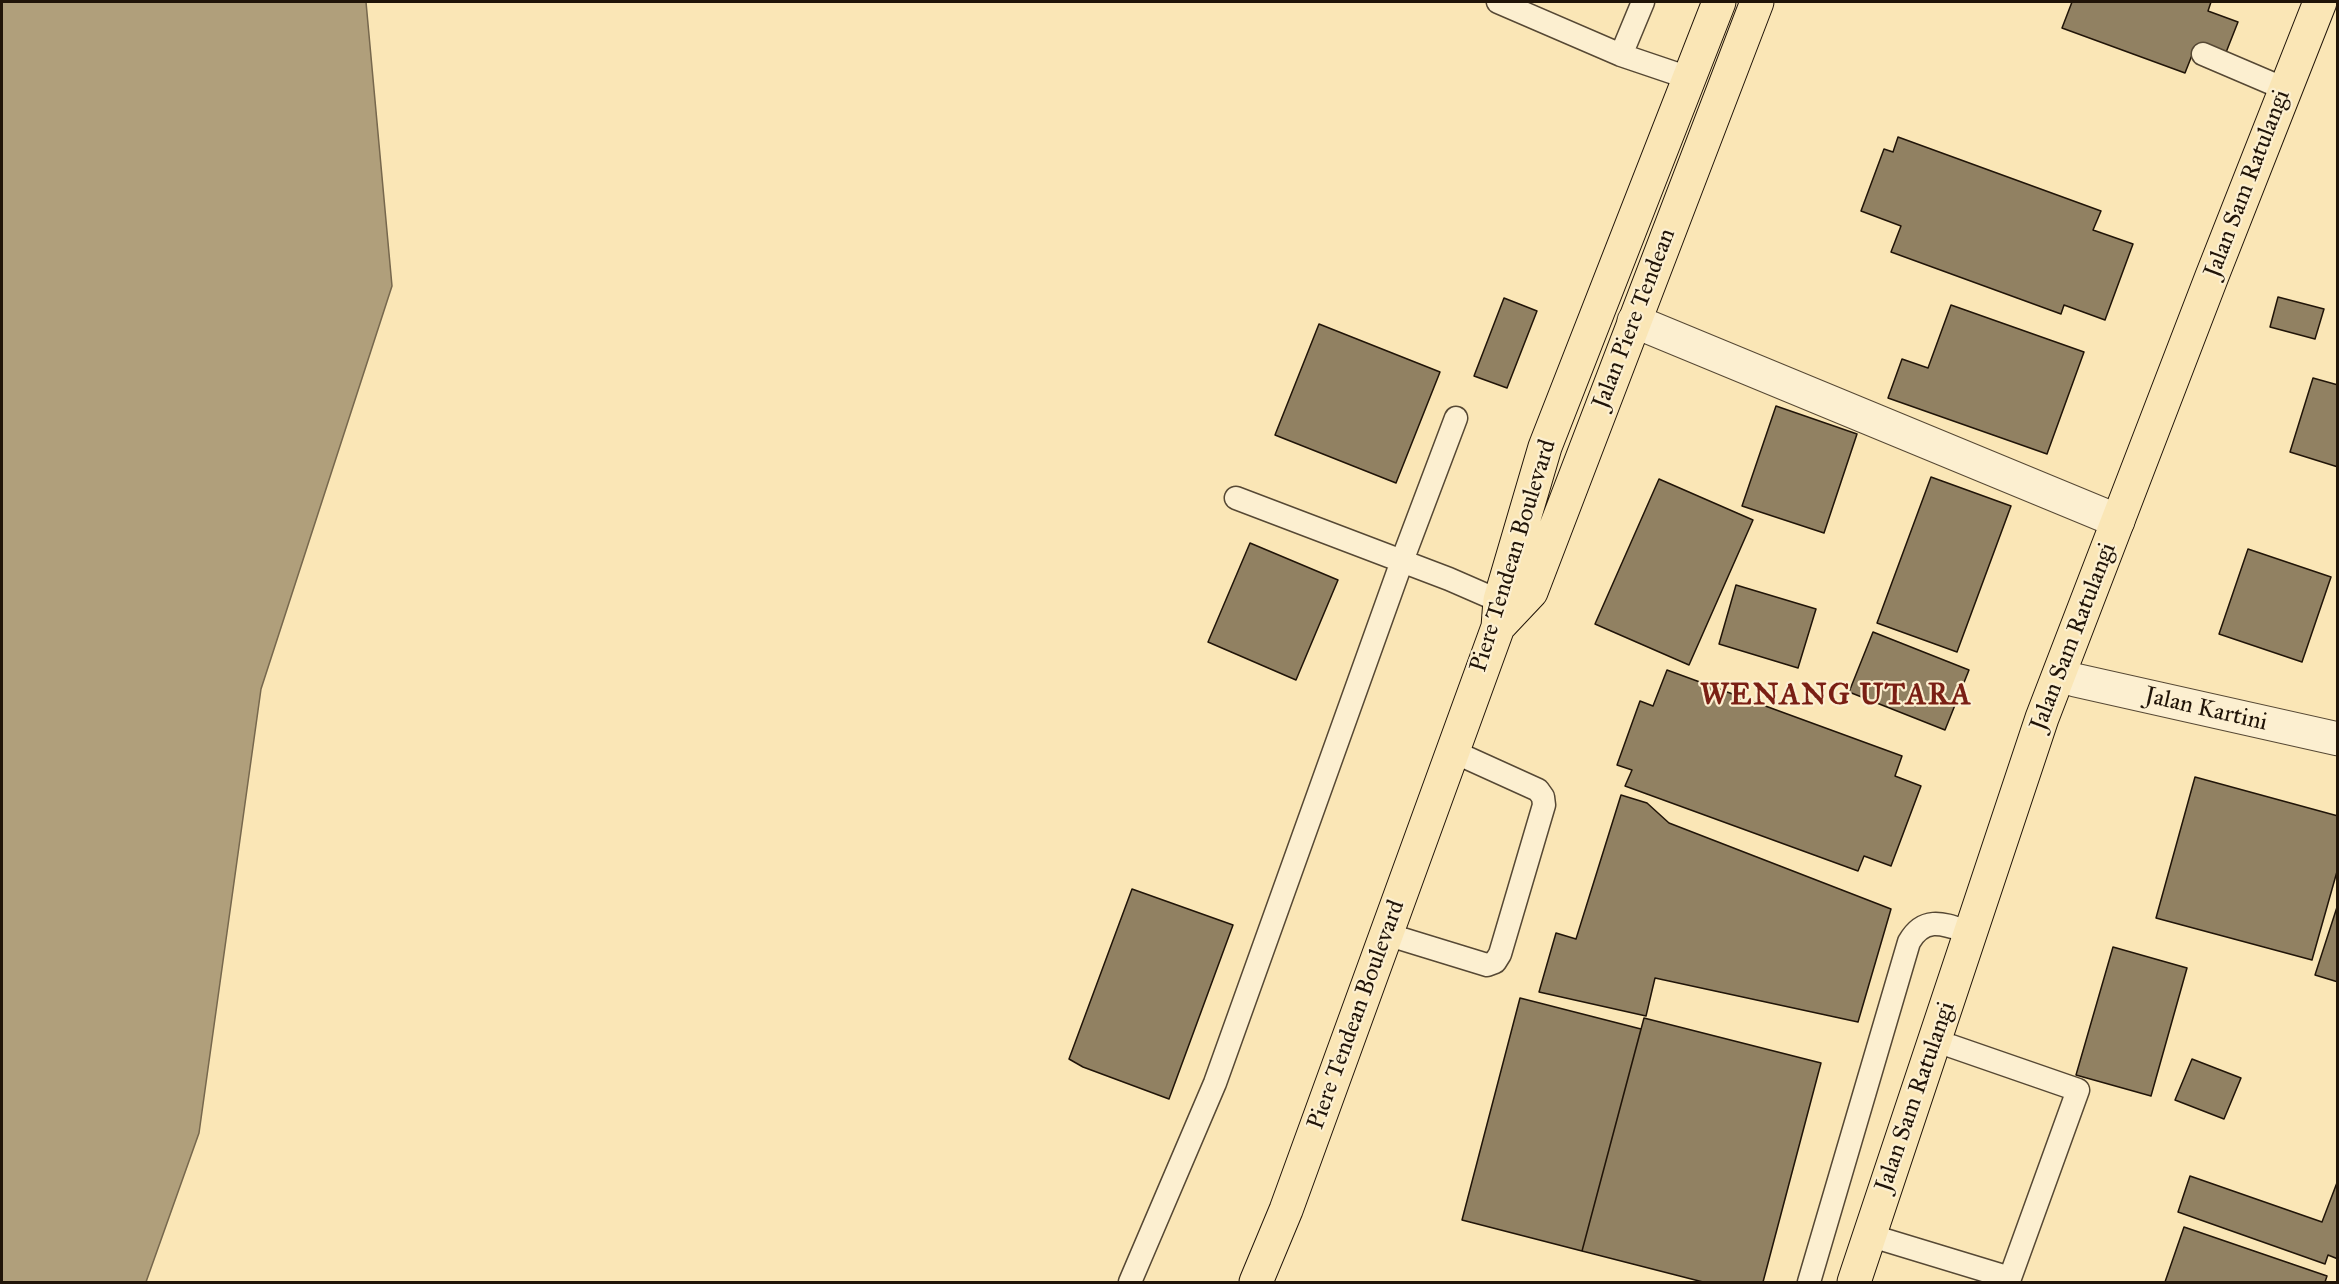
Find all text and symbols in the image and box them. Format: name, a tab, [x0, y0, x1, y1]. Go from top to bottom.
street label: Jalan Sam Ratulangi	[2199, 86, 2297, 282]
street label: Jalan Piere Tendean	[1587, 225, 1683, 413]
street label: Piere Tendean Boulevard	[1465, 436, 1563, 676]
street label: Jalan Sam Ratulangi	[2025, 539, 2123, 735]
district label: WENANG UTARA	[1700, 679, 1972, 715]
street label: Jalan Kartini	[2142, 682, 2270, 738]
street label: Piere Tendean Boulevard	[1302, 896, 1412, 1134]
street label: Jalan Sam Ratulangi	[1870, 998, 1962, 1196]

